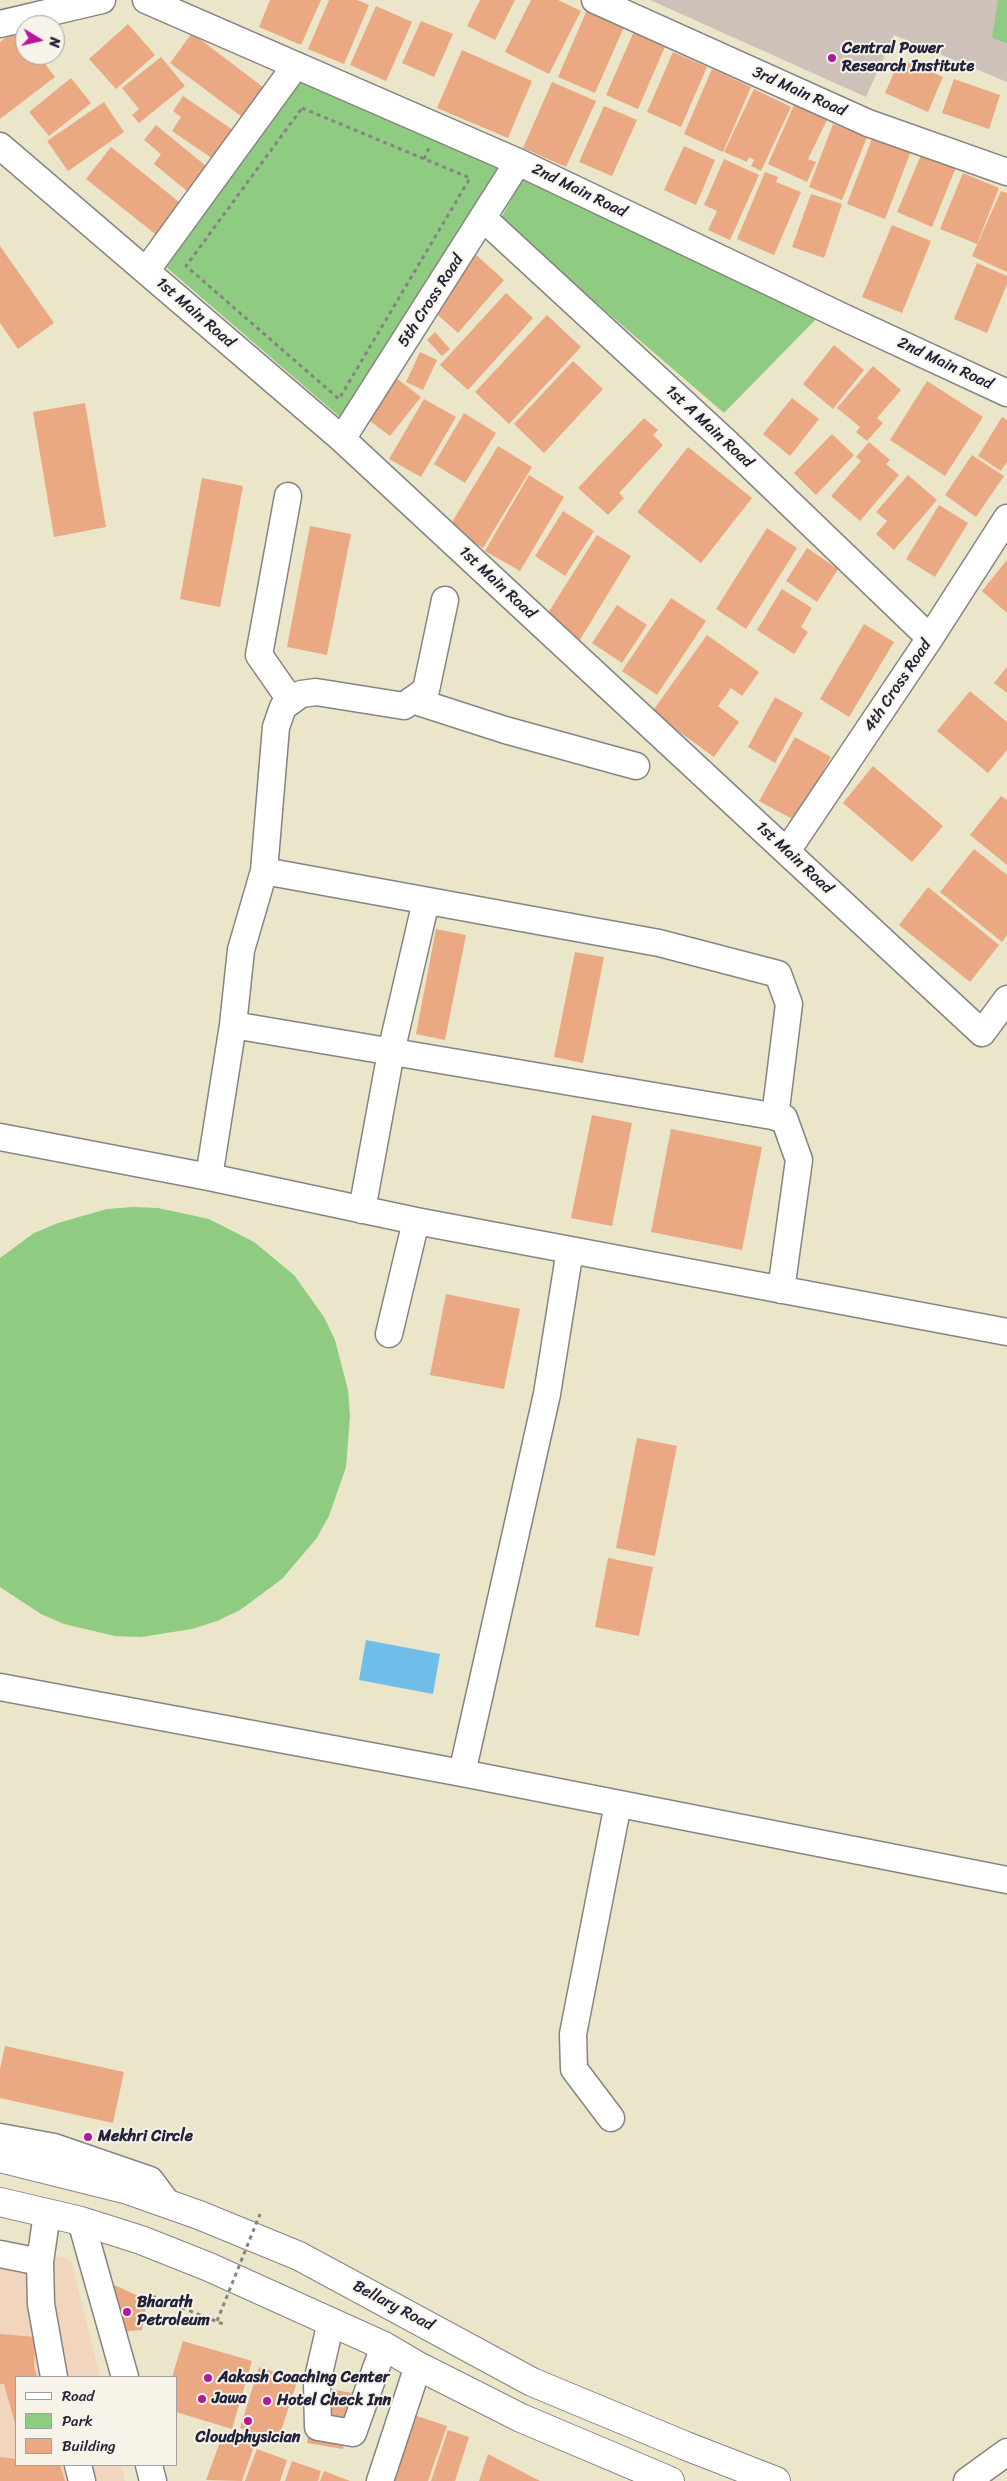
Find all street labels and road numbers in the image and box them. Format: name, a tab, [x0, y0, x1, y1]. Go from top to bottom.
street label: 3rd Main Road	[749, 63, 849, 121]
street label: 2nd Main Road	[528, 160, 630, 222]
street label: 5th Cross Road	[394, 251, 468, 351]
street label: 1st Main Road	[152, 274, 238, 352]
street label: 2nd Main Road	[894, 334, 996, 394]
street label: 1st A Main Road	[661, 382, 757, 472]
street label: 1st Main Road	[455, 543, 539, 623]
street label: 4th Cross Road	[860, 636, 936, 736]
street label: 1st Main Road	[752, 818, 836, 898]
street label: Bellary Road	[349, 2277, 437, 2335]

